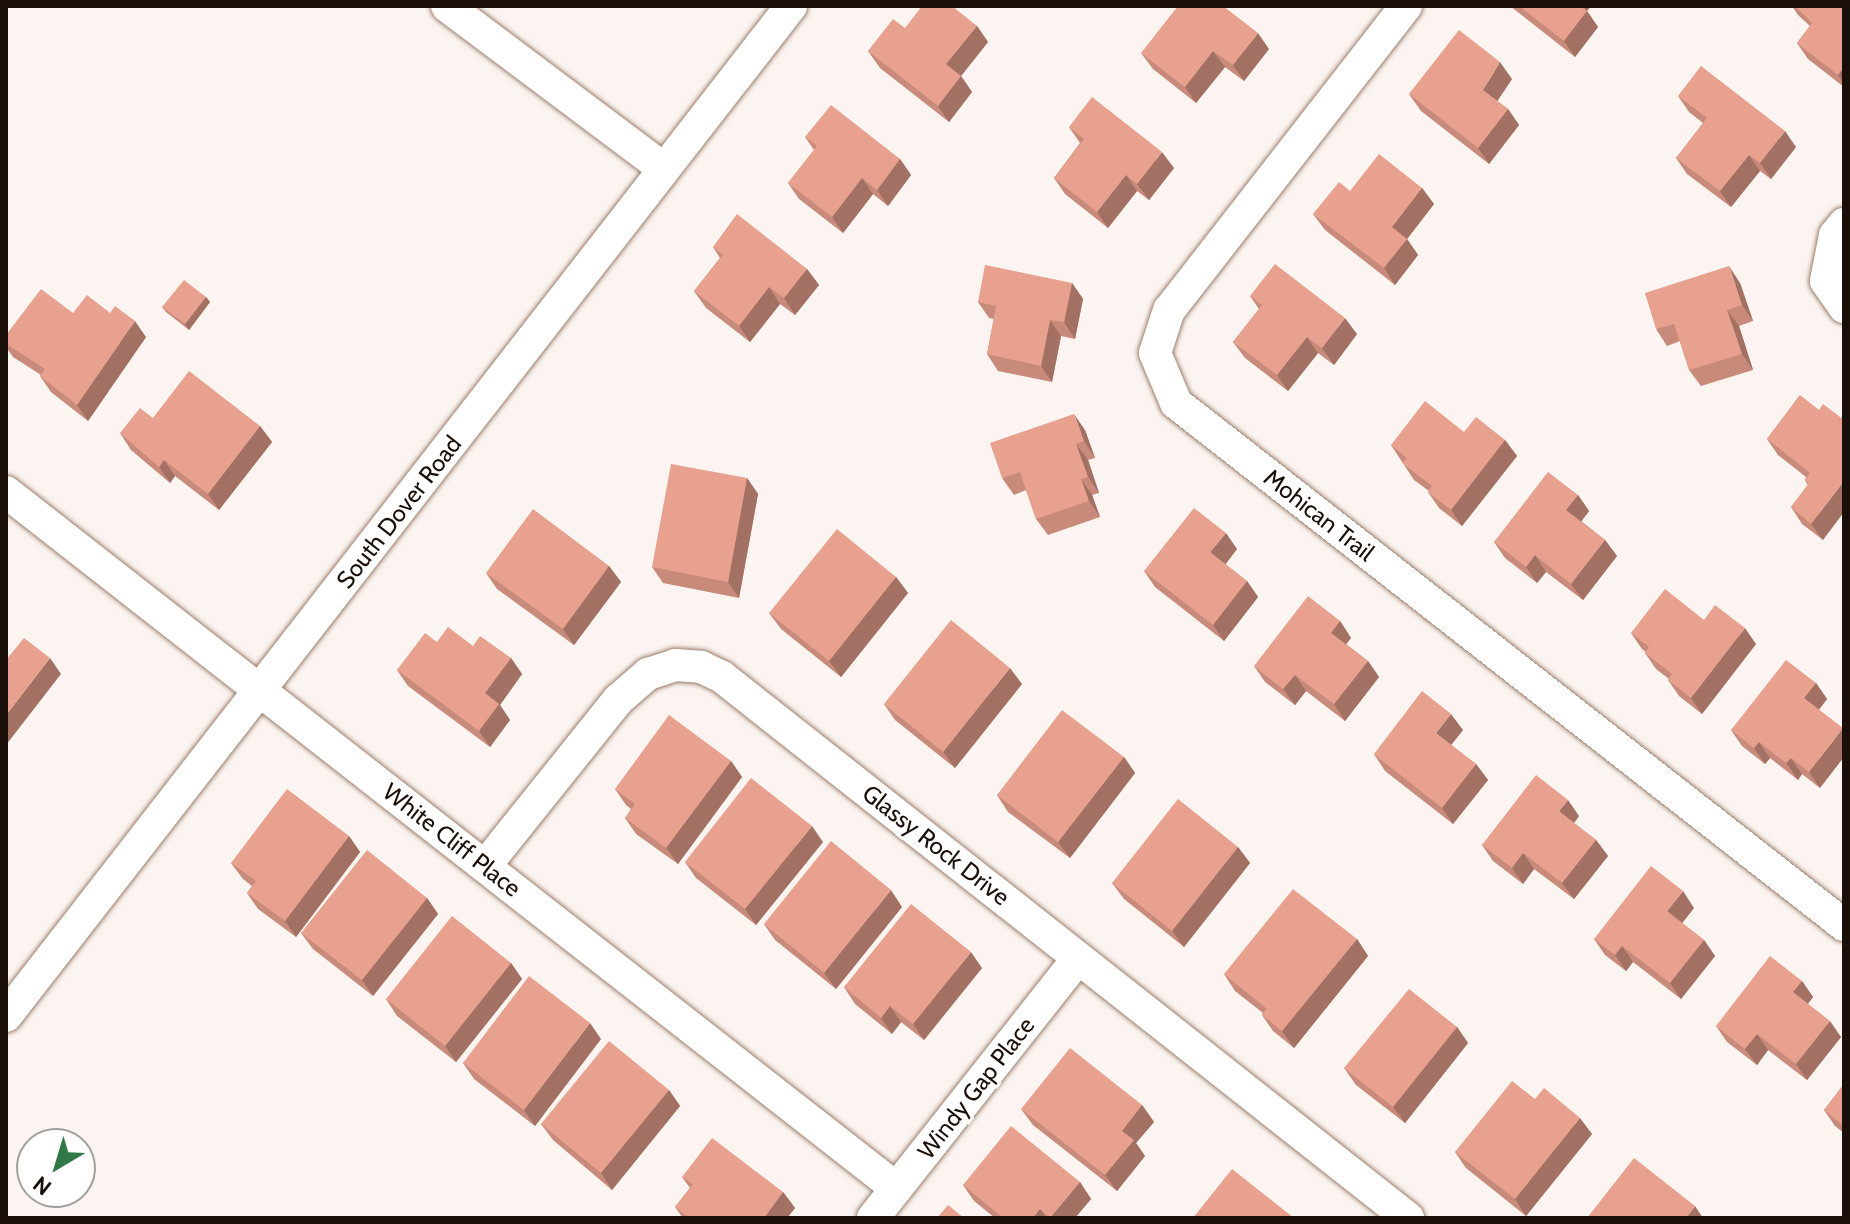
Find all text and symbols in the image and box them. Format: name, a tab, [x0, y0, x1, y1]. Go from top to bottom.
street label: South Dover Road	[331, 430, 467, 594]
street label: Mohican Trail	[1258, 463, 1380, 567]
street label: White Cliff Place	[377, 777, 527, 903]
street label: Glassy Rock Drive	[857, 779, 1015, 911]
street label: Windy Gap Place	[912, 1011, 1040, 1165]
north arrow	[16, 1128, 96, 1208]
text: N	[28, 1170, 57, 1201]

